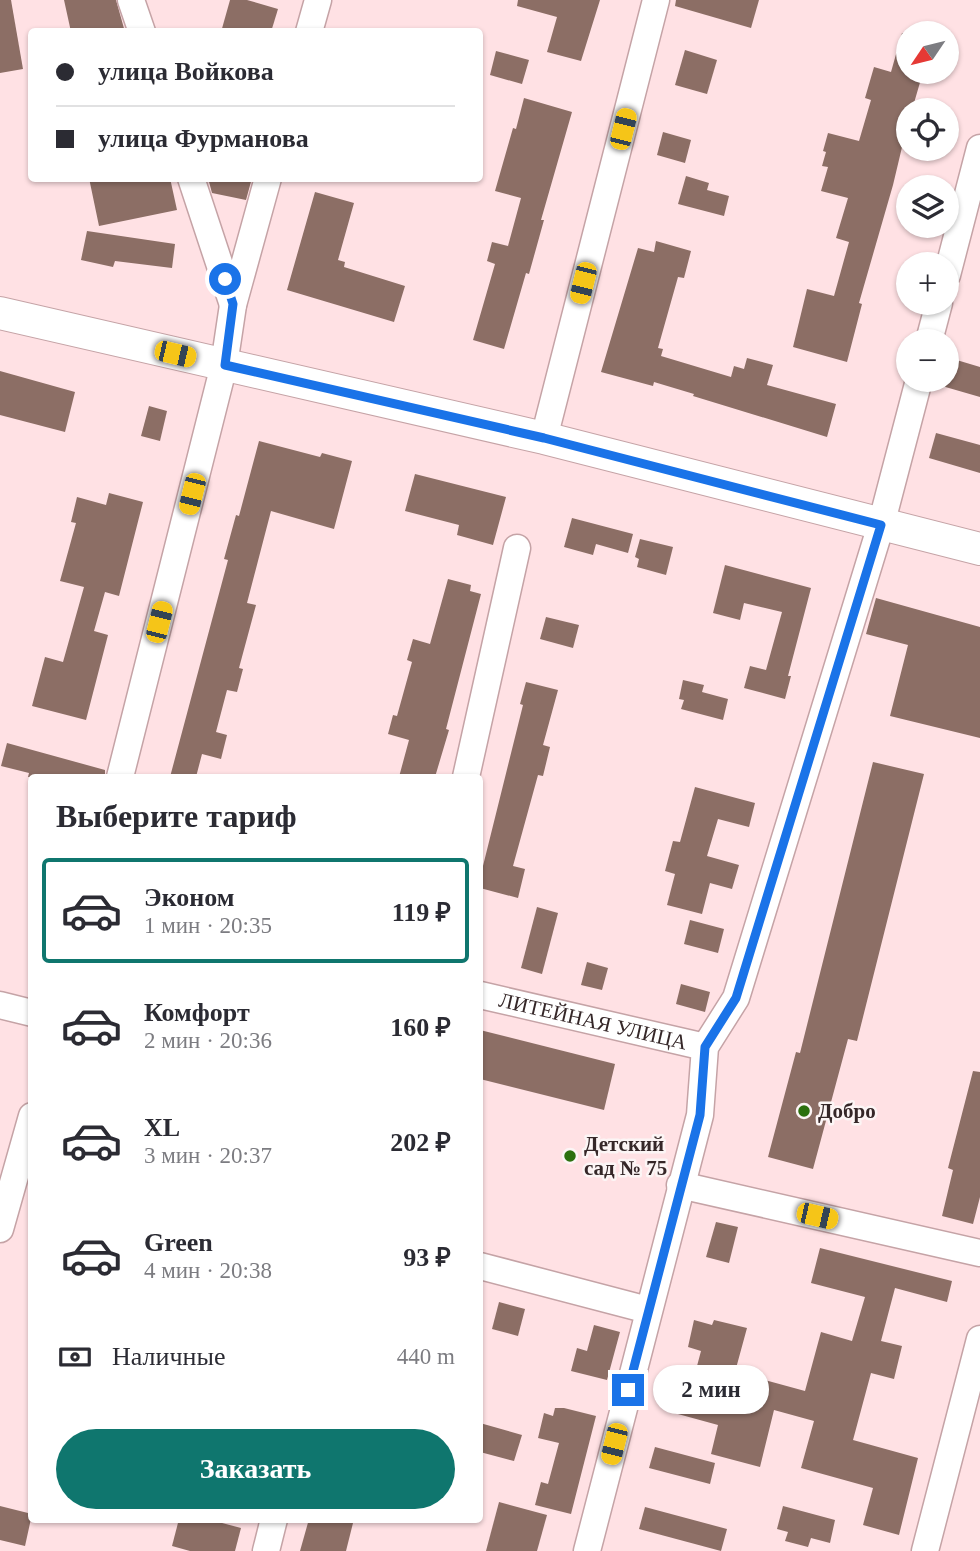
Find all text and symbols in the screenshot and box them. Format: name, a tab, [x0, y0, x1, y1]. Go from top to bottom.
north arrow	[896, 21, 959, 84]
map controls	[896, 21, 959, 392]
text: улица Войкова	[98, 57, 274, 86]
button: locate	[896, 98, 959, 161]
car	[608, 106, 639, 152]
text: улица Фурманова	[98, 124, 309, 153]
button: layers	[896, 175, 959, 238]
button: +	[896, 252, 959, 315]
car	[568, 260, 599, 306]
route start	[209, 263, 241, 295]
button: −	[896, 329, 959, 392]
car	[153, 339, 198, 369]
car	[177, 471, 208, 517]
car	[144, 599, 175, 645]
text: Выберите тариф	[56, 798, 297, 834]
icon: car	[60, 879, 123, 942]
text: Эконом	[144, 883, 234, 912]
text: 119 ₽	[392, 898, 451, 927]
text: 1 мин · 20:35	[144, 913, 272, 938]
street label: ЛИТЕЙНАЯ УЛИЦА	[497, 988, 690, 1055]
icon: car	[60, 994, 123, 1057]
text: Комфорт	[144, 998, 250, 1027]
text: 160 ₽	[390, 1013, 451, 1042]
text: 2 мин · 20:36	[144, 1028, 272, 1053]
place label: Добро	[818, 1099, 876, 1123]
marker: Добро	[796, 1103, 812, 1119]
icon: car	[60, 1109, 123, 1172]
text: XL	[144, 1113, 180, 1142]
text: 202 ₽	[390, 1128, 451, 1157]
place label: Детский сад № 75	[584, 1132, 667, 1180]
text: 3 мин · 20:37	[144, 1143, 272, 1168]
marker: Детский сад № 75	[562, 1148, 578, 1164]
car	[795, 1201, 840, 1231]
icon: car	[60, 1224, 123, 1287]
text: Green	[144, 1228, 213, 1257]
text: 93 ₽	[403, 1243, 451, 1272]
text: 4 мин · 20:38	[144, 1258, 272, 1283]
icon: cash	[56, 1338, 94, 1376]
text: Наличные	[112, 1342, 225, 1371]
text: 440 m	[397, 1344, 455, 1369]
callout: 2 мин	[652, 1366, 768, 1414]
route end	[612, 1374, 644, 1406]
text: 2 мин	[681, 1377, 741, 1402]
car	[599, 1421, 630, 1467]
button: Заказать	[56, 1429, 455, 1509]

